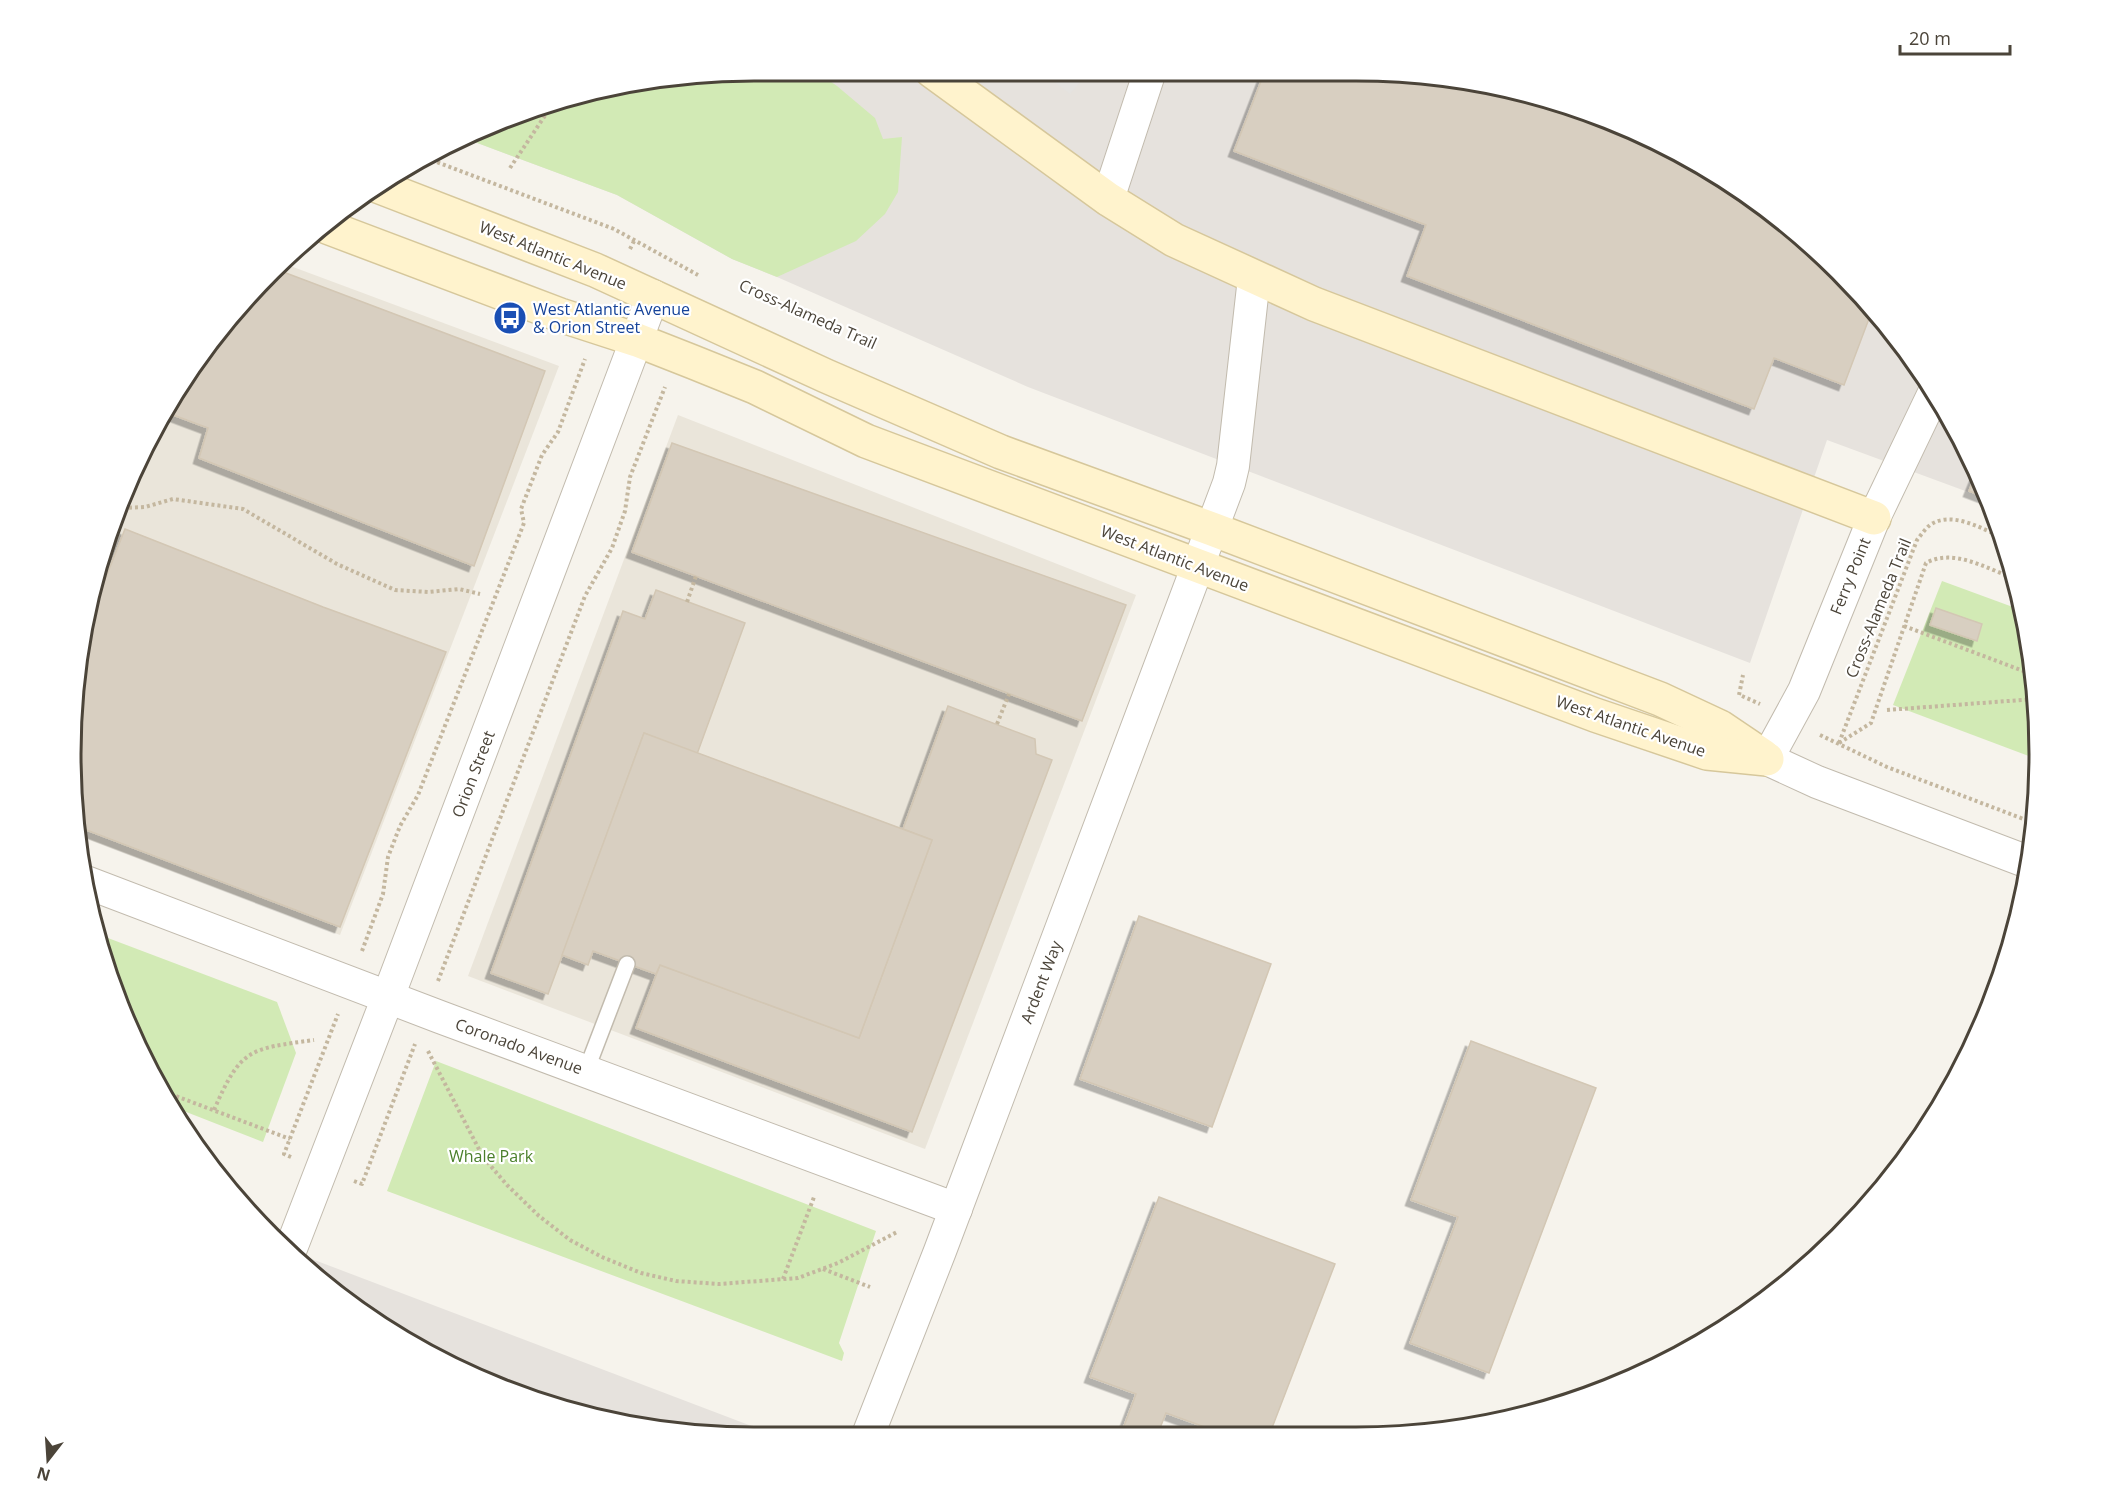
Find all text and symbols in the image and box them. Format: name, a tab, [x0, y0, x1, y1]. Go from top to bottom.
scale bar	[1900, 18, 2010, 56]
text: 20 m	[1909, 26, 1951, 50]
street label: West Atlantic Avenue	[476, 215, 630, 295]
street label: Cross-Alameda Trail	[736, 274, 880, 354]
place label: West Atlantic Avenue & Orion Street	[533, 298, 690, 338]
bus stop icon: West Atlantic Avenue & Orion Street	[492, 300, 528, 336]
street label: West Atlantic Avenue	[1098, 520, 1252, 596]
street label: Ferry Point	[1825, 534, 1876, 618]
street label: Cross-Alameda Trail	[1840, 535, 1916, 681]
street label: West Atlantic Avenue	[1553, 690, 1709, 762]
street label: Orion Street	[446, 727, 500, 821]
street label: Ardent Way	[1015, 937, 1067, 1026]
street label: Coronado Avenue	[452, 1013, 586, 1079]
park label: Whale Park	[449, 1145, 534, 1167]
north arrow	[18, 1430, 78, 1490]
text: N	[34, 1462, 53, 1487]

